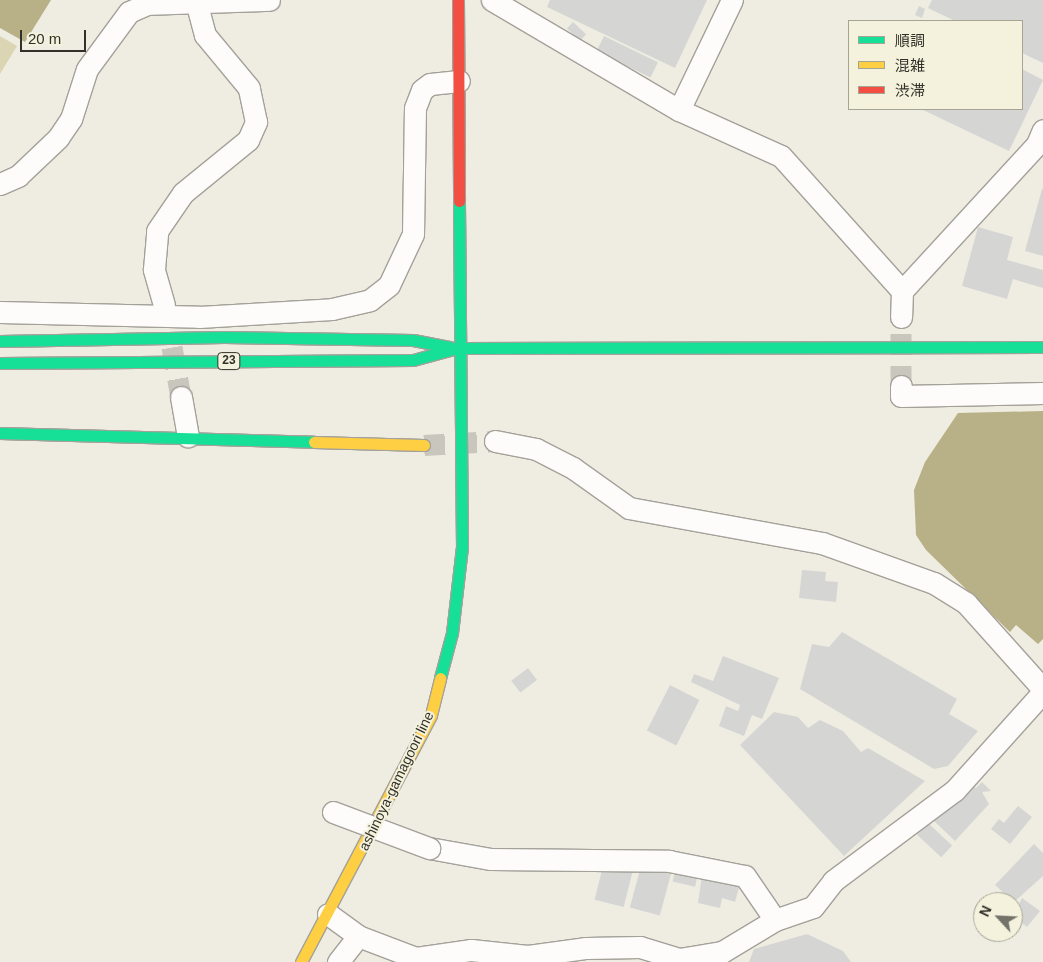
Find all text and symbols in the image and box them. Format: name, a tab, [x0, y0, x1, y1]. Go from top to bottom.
scale bar	[22, 20, 89, 52]
legend	[848, 20, 1023, 110]
text: 20 m	[28, 30, 61, 47]
text: 順調	[895, 32, 925, 49]
text: 混雑	[895, 57, 925, 74]
text: 渋滞	[895, 82, 925, 99]
road number: 23	[216, 352, 242, 371]
street label: ashinoya-gamagoori line	[355, 709, 437, 853]
north arrow	[973, 892, 1023, 942]
text: N	[976, 903, 995, 919]

